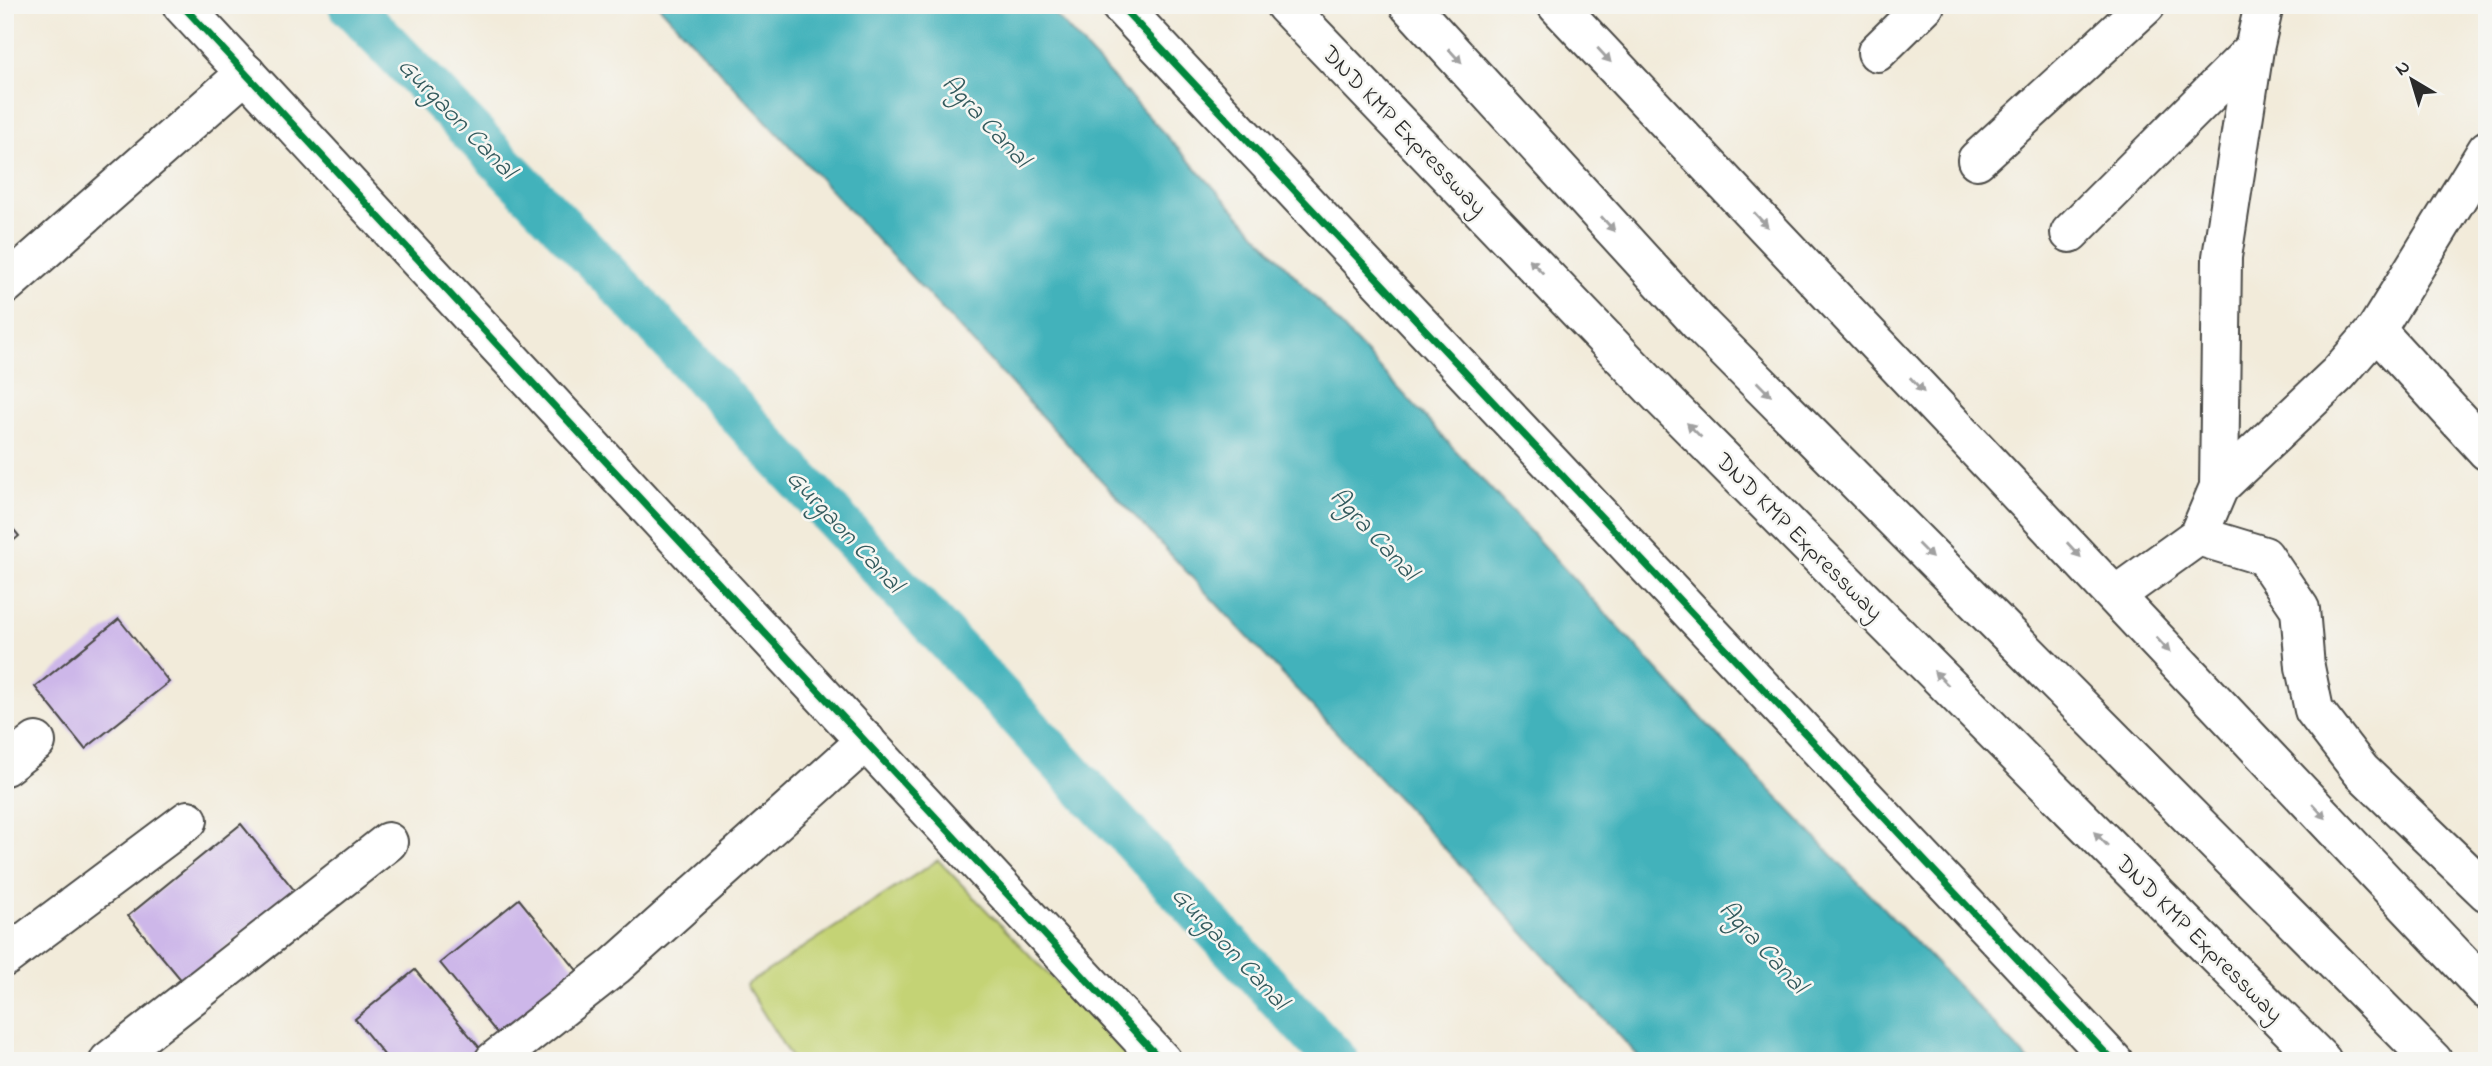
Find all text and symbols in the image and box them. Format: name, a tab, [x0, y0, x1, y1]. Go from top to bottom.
street label: DND KMP Expressway	[1311, 38, 1494, 226]
one-way arrow	[1596, 46, 1612, 63]
north arrow	[2376, 46, 2446, 116]
one-way arrow	[1447, 47, 1463, 65]
water label: Gurgaon Canal	[388, 49, 526, 191]
text: N	[2390, 54, 2417, 83]
water label: Agra Canal	[931, 67, 1040, 179]
one-way arrow	[1752, 211, 1768, 228]
one-way arrow	[1600, 215, 1616, 232]
one-way arrow	[1528, 258, 1544, 275]
one-way arrow	[1909, 376, 1925, 393]
one-way arrow	[1756, 381, 1773, 398]
one-way arrow	[1685, 421, 1702, 438]
street label: DND KMP Expressway	[1705, 445, 1890, 630]
water label: Gurgaon Canal	[776, 462, 913, 604]
water label: Agra Canal	[1319, 480, 1428, 592]
one-way arrow	[2065, 541, 2081, 558]
one-way arrow	[1916, 542, 1933, 558]
one-way arrow	[2154, 636, 2170, 653]
one-way arrow	[1932, 669, 1949, 686]
one-way arrow	[2310, 802, 2326, 819]
one-way arrow	[2094, 831, 2110, 848]
street label: DND KMP Expressway	[2105, 847, 2290, 1032]
water label: Gurgaon Canal	[1161, 879, 1298, 1021]
water label: Agra Canal	[1708, 893, 1817, 1005]

